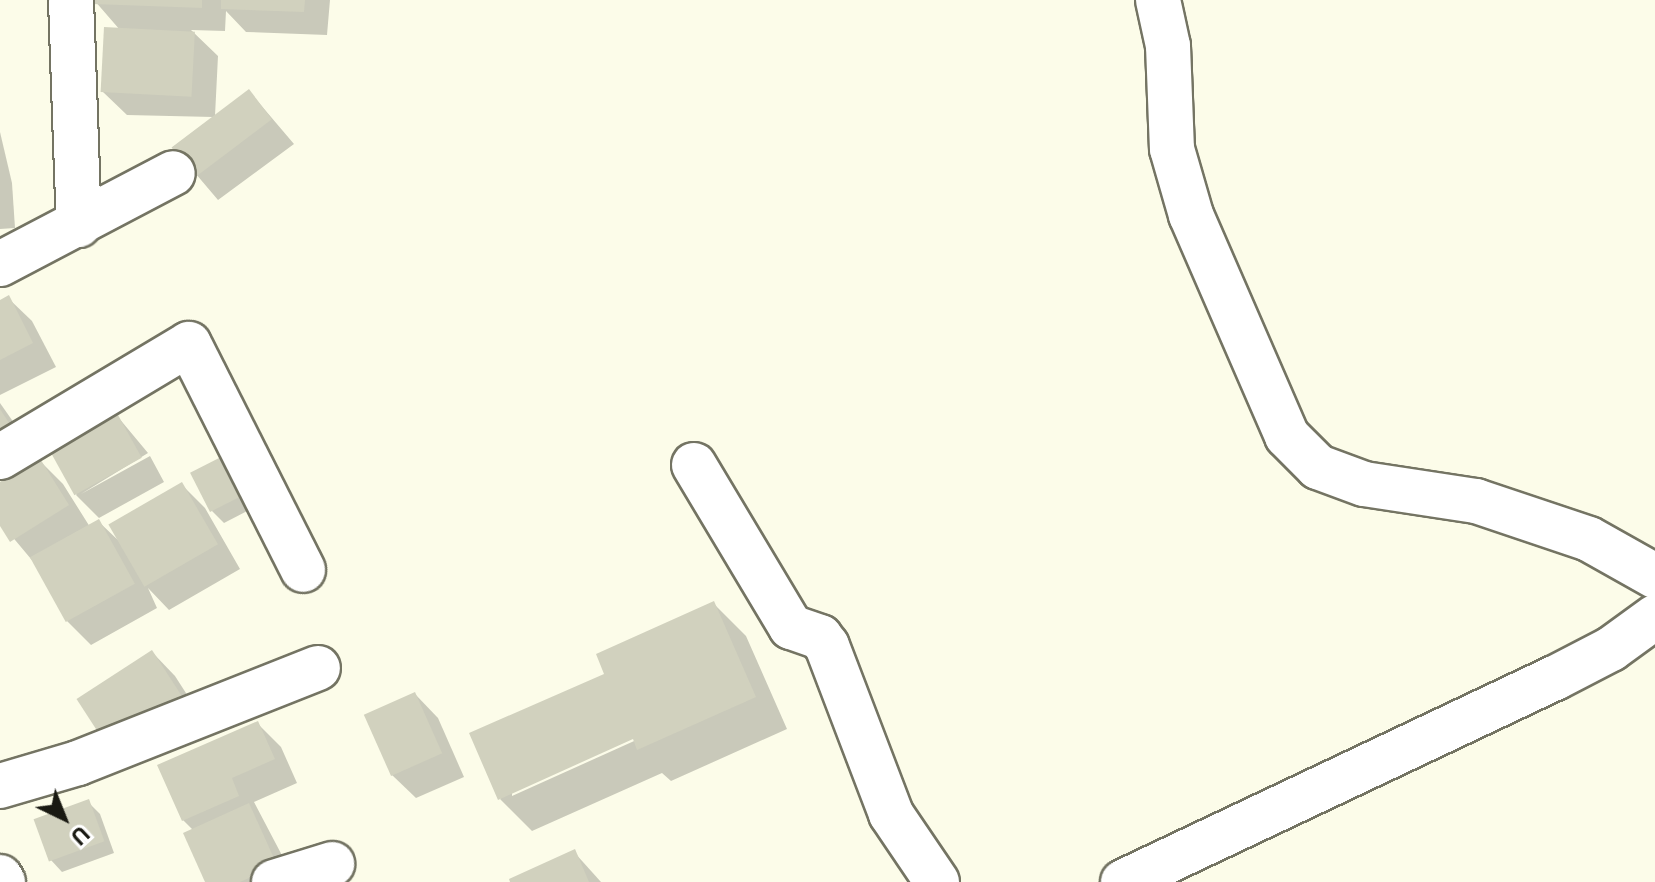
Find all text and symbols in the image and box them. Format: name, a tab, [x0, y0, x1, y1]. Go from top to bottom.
north arrow	[24, 778, 104, 858]
text: U	[66, 821, 95, 850]

